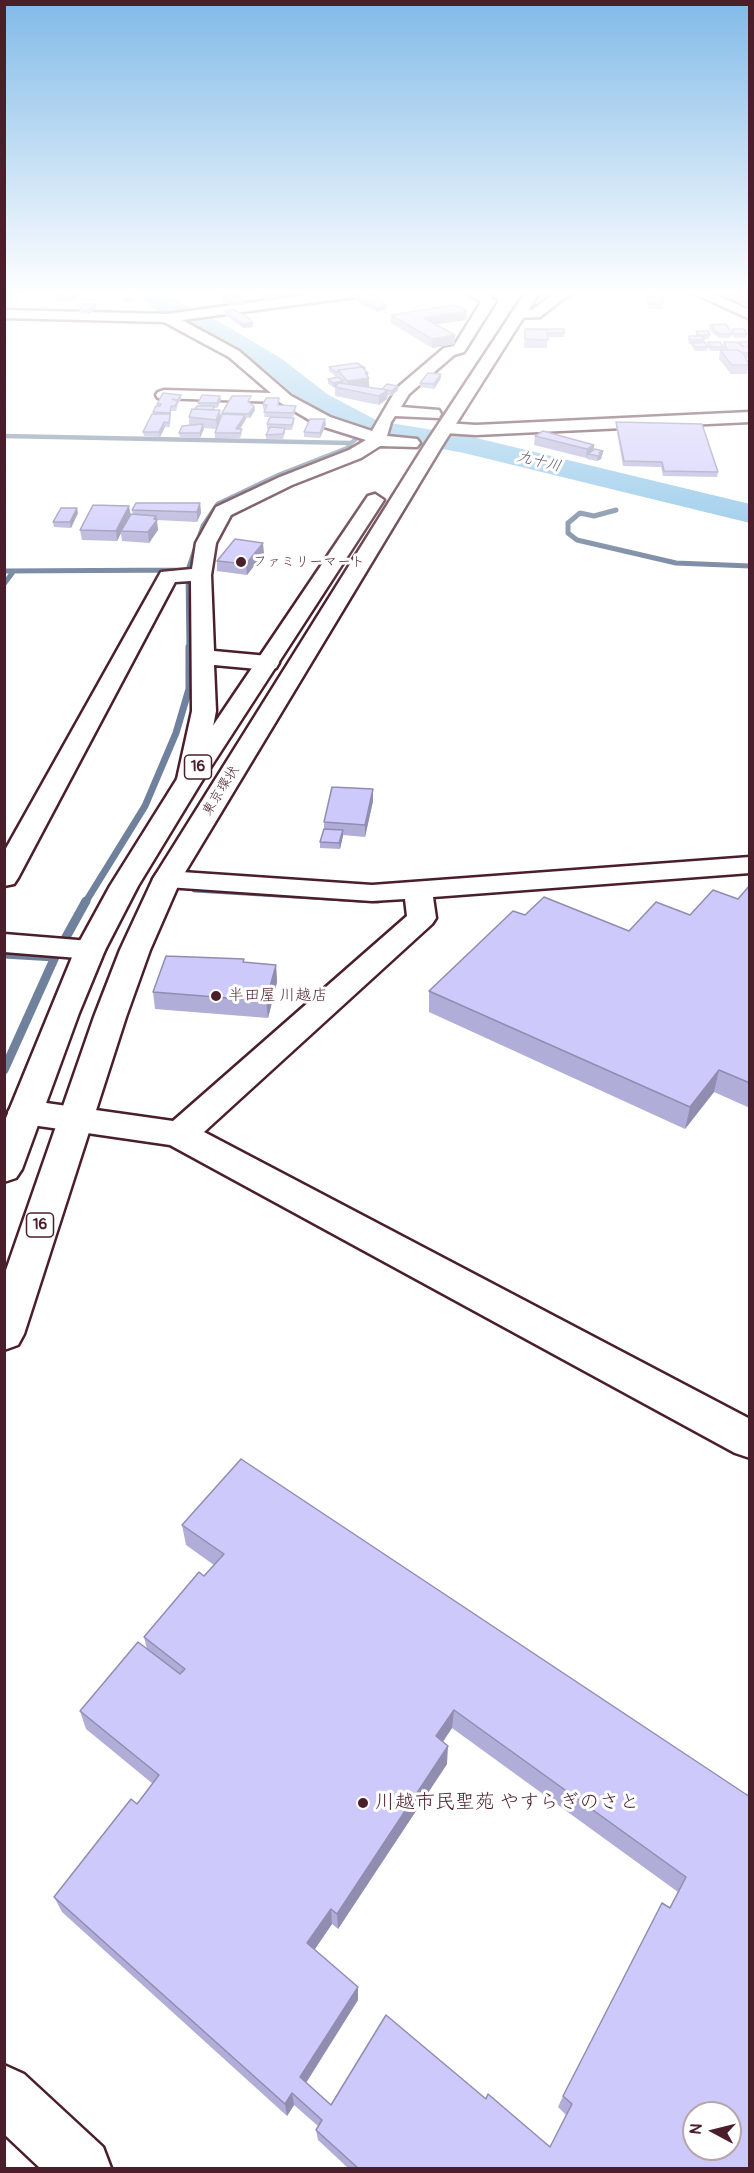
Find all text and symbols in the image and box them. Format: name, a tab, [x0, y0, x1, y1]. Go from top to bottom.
water label: 九十川	[515, 448, 563, 476]
place label: ファミリーマート	[253, 554, 365, 570]
marker: ファミリーマート	[234, 555, 248, 569]
road number: 16	[184, 755, 212, 779]
street label: 東京環状	[199, 763, 243, 819]
place label: 半田屋 川越店	[228, 986, 327, 1006]
marker: 半田屋 川越店	[209, 989, 223, 1003]
road number: 16	[26, 1213, 54, 1237]
place label: 川越市民聖苑 やすらぎのさと	[375, 1791, 639, 1815]
marker: 川越市民聖苑 やすらぎのさと	[356, 1796, 370, 1810]
north arrow	[682, 2101, 742, 2161]
text: N	[686, 2122, 707, 2136]

